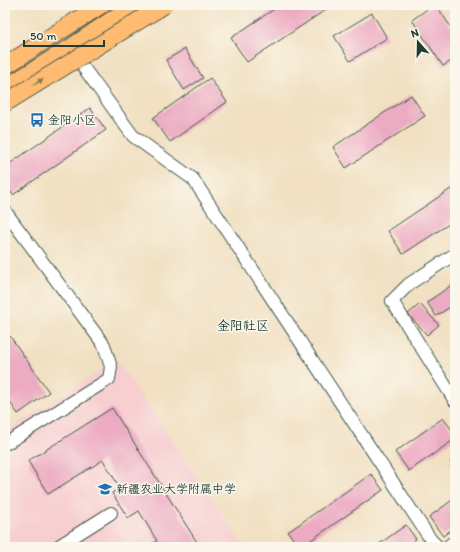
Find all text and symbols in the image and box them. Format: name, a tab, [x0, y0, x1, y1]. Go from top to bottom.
scale bar	[24, 22, 104, 48]
north arrow	[398, 22, 438, 62]
text: N	[409, 26, 420, 40]
text: 50 m	[30, 29, 56, 43]
one-way arrow	[33, 78, 43, 86]
bus stop icon: 金阳小区	[29, 112, 45, 128]
place label: 金阳小区	[48, 113, 96, 127]
district label: 金阳社区	[217, 318, 269, 333]
school or university icon: 新疆农业大学附属中学	[97, 481, 113, 497]
place label: 新疆农业大学附属中学	[116, 482, 236, 496]

